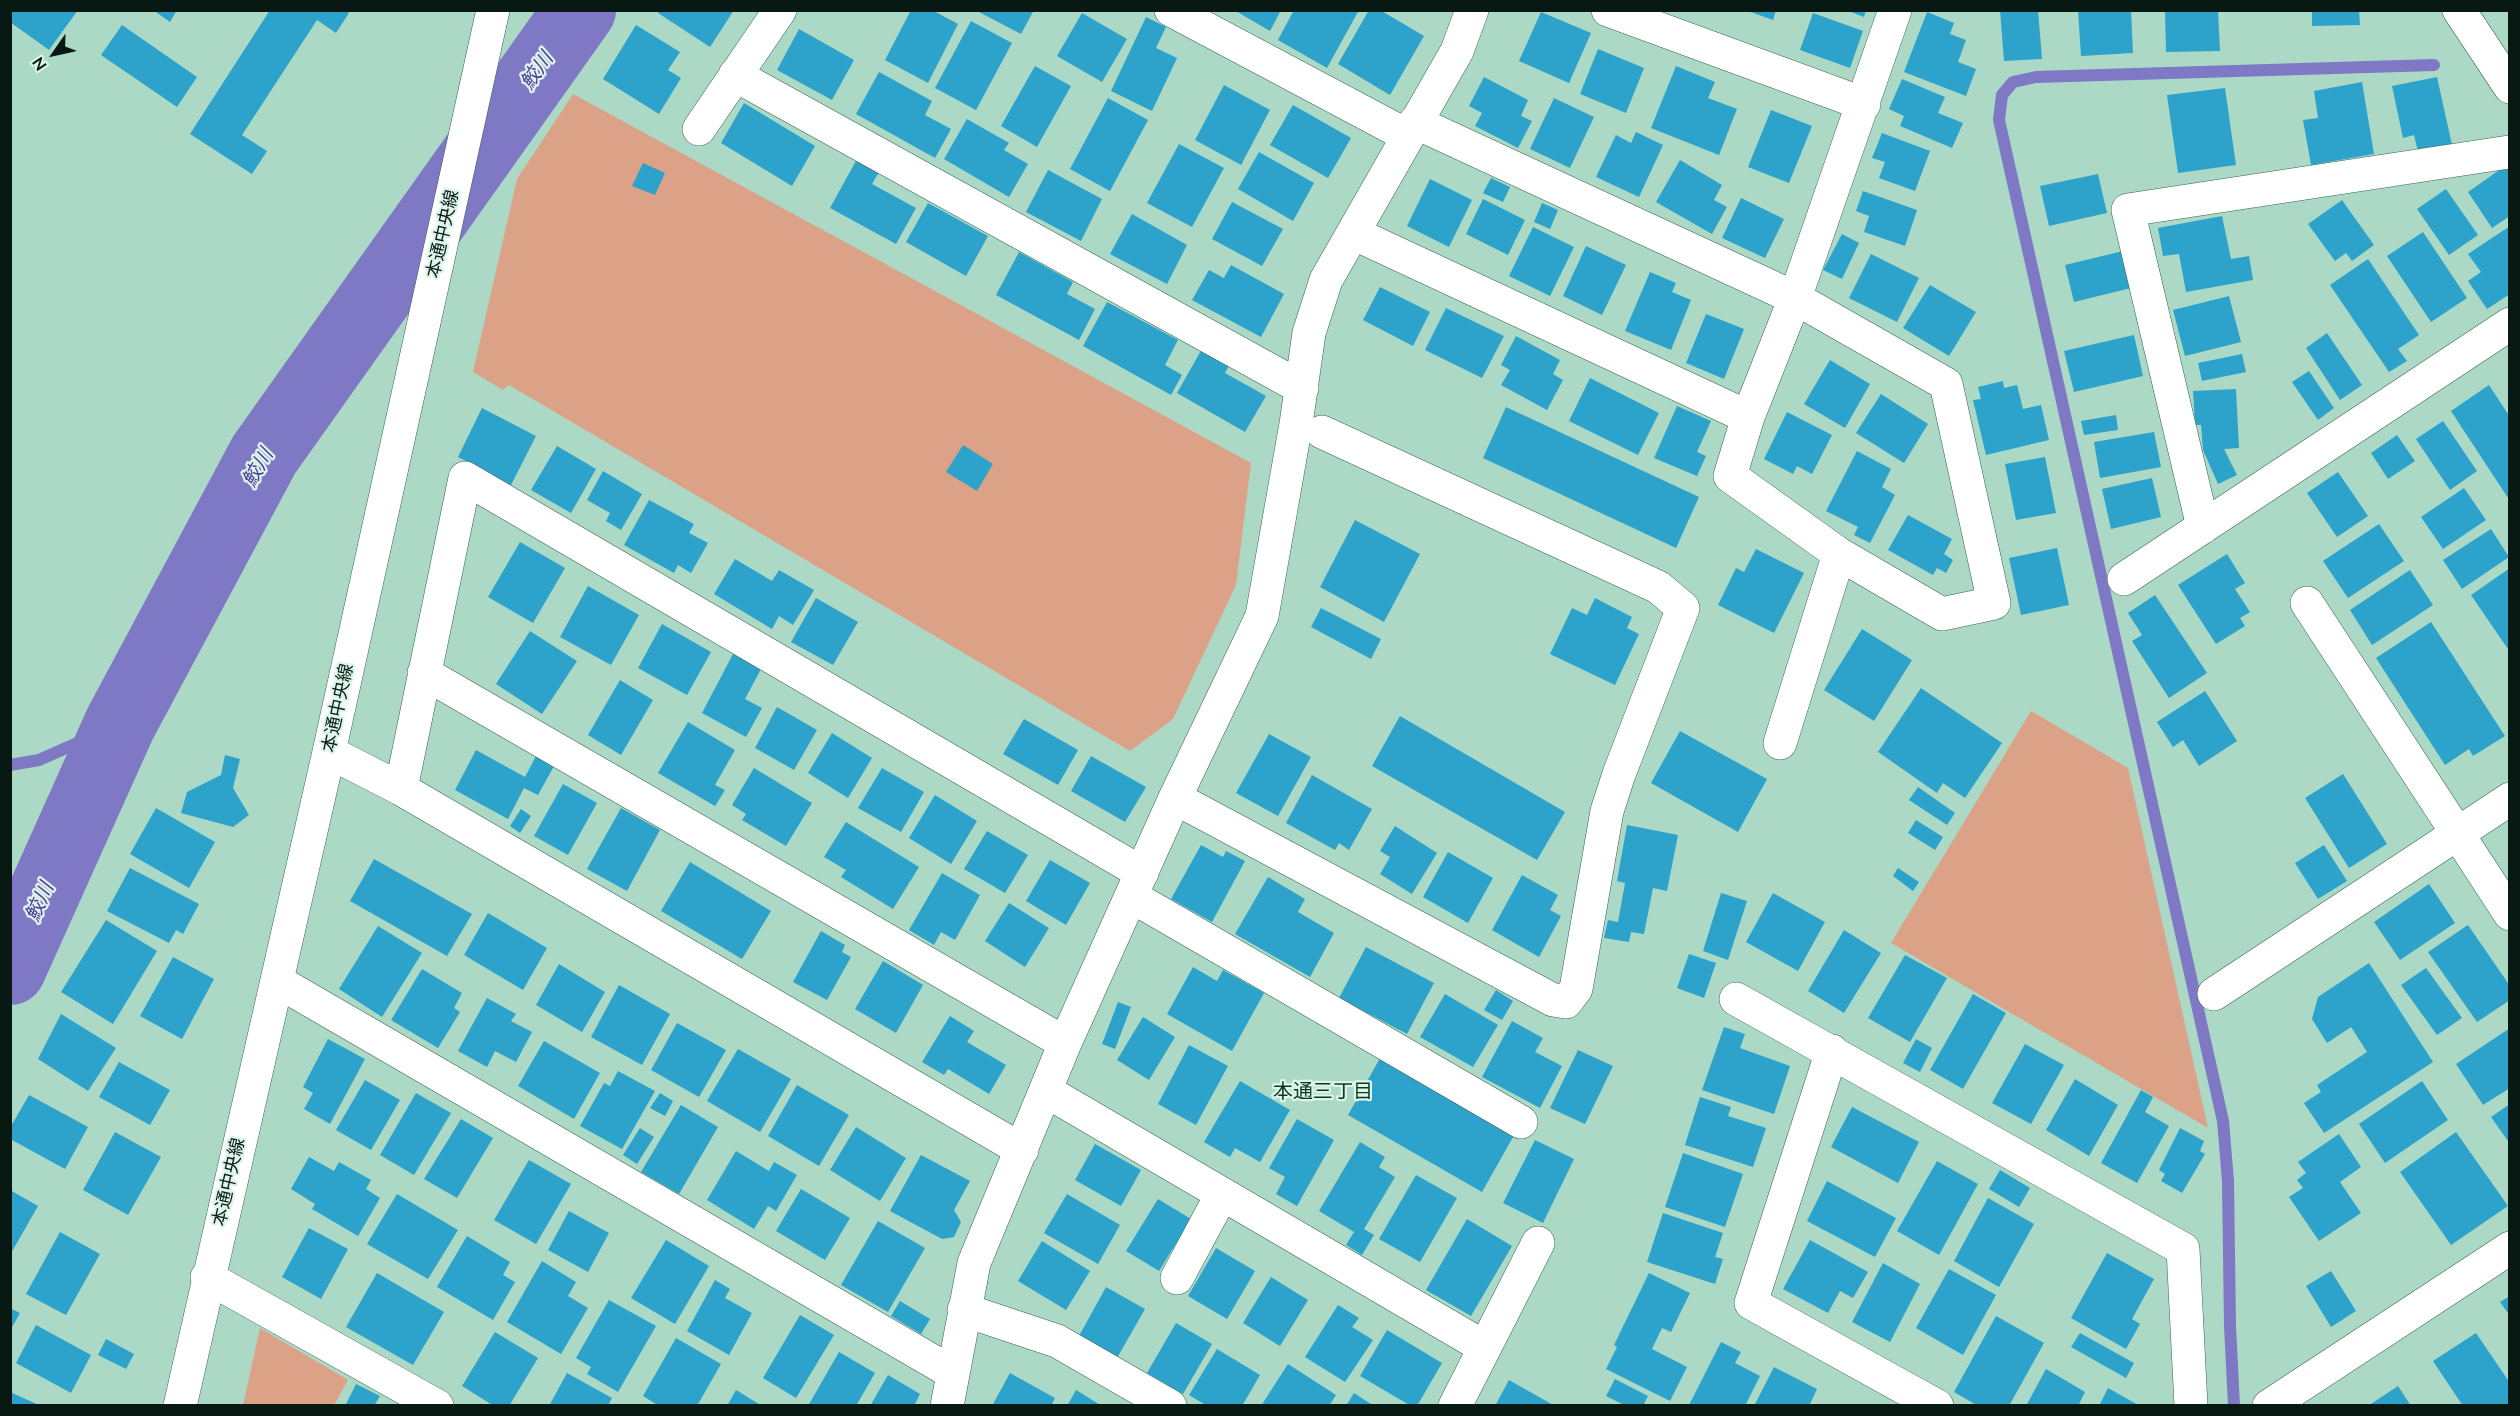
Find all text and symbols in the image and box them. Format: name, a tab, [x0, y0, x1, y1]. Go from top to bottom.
north arrow	[24, 24, 84, 84]
water label: 鮫川	[516, 48, 558, 94]
text: N	[27, 53, 51, 75]
street label: 本通中央線	[422, 188, 464, 280]
water label: 鮫川	[238, 445, 278, 491]
street label: 本通中央線	[318, 662, 358, 754]
water label: 鮫川	[21, 879, 59, 925]
district label: 本通三丁目	[1273, 1080, 1373, 1104]
street label: 本通中央線	[208, 1136, 250, 1228]

